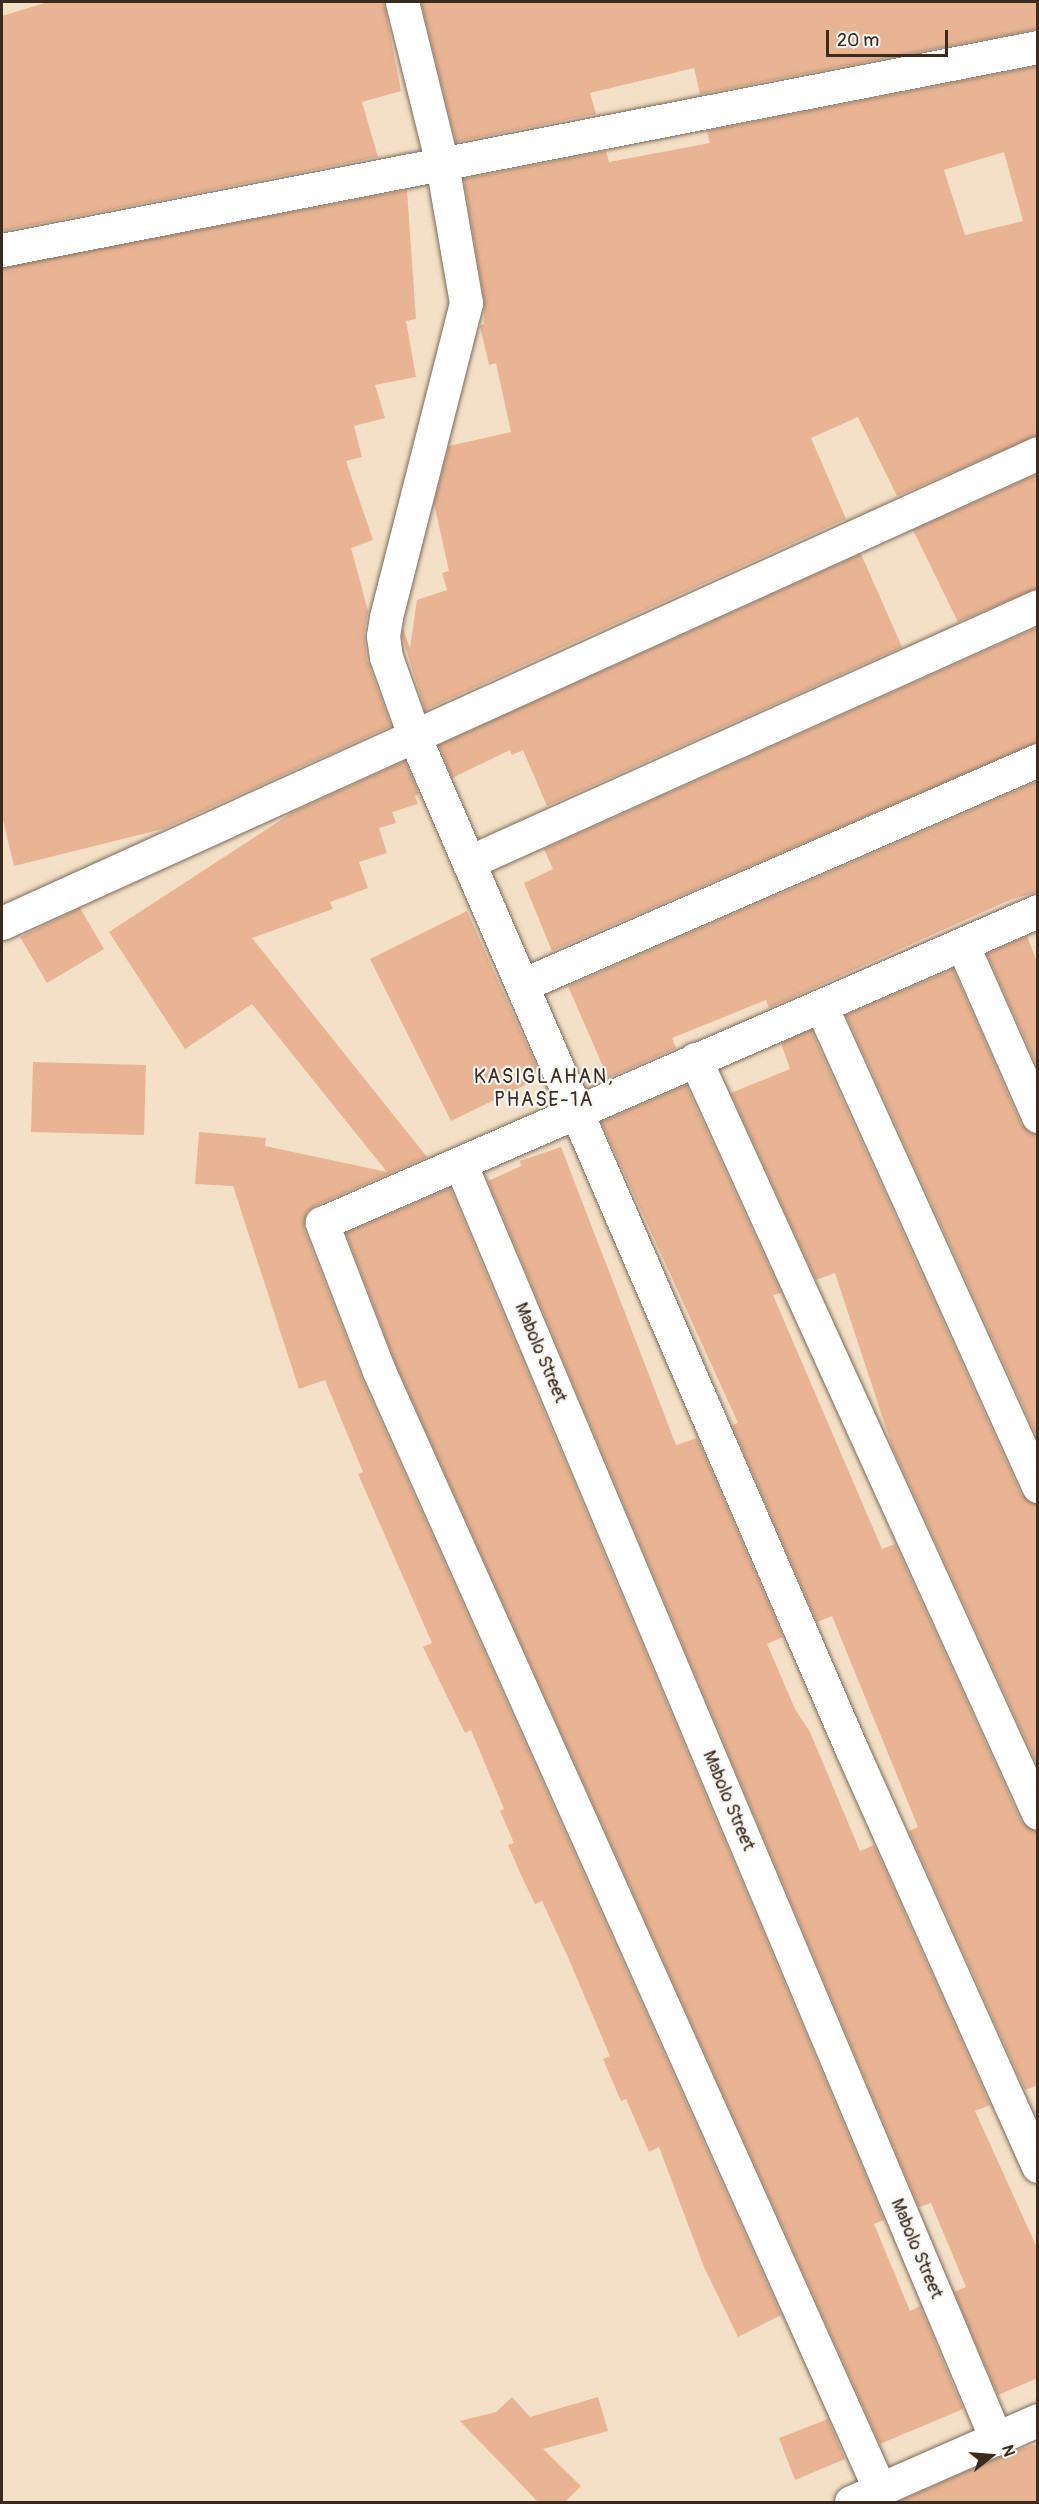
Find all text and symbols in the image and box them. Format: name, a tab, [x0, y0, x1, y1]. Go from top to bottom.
scale bar	[829, 18, 950, 56]
text: 20 m	[837, 29, 879, 52]
district label: KASIGLAHAN, PHASE-1A	[474, 1064, 614, 1111]
street label: Mabolo Street	[509, 1300, 571, 1406]
street label: Mabolo Street	[697, 1748, 759, 1854]
street label: Mabolo Street	[885, 2196, 947, 2302]
north arrow	[961, 2426, 1021, 2486]
text: N	[997, 2443, 1019, 2459]

